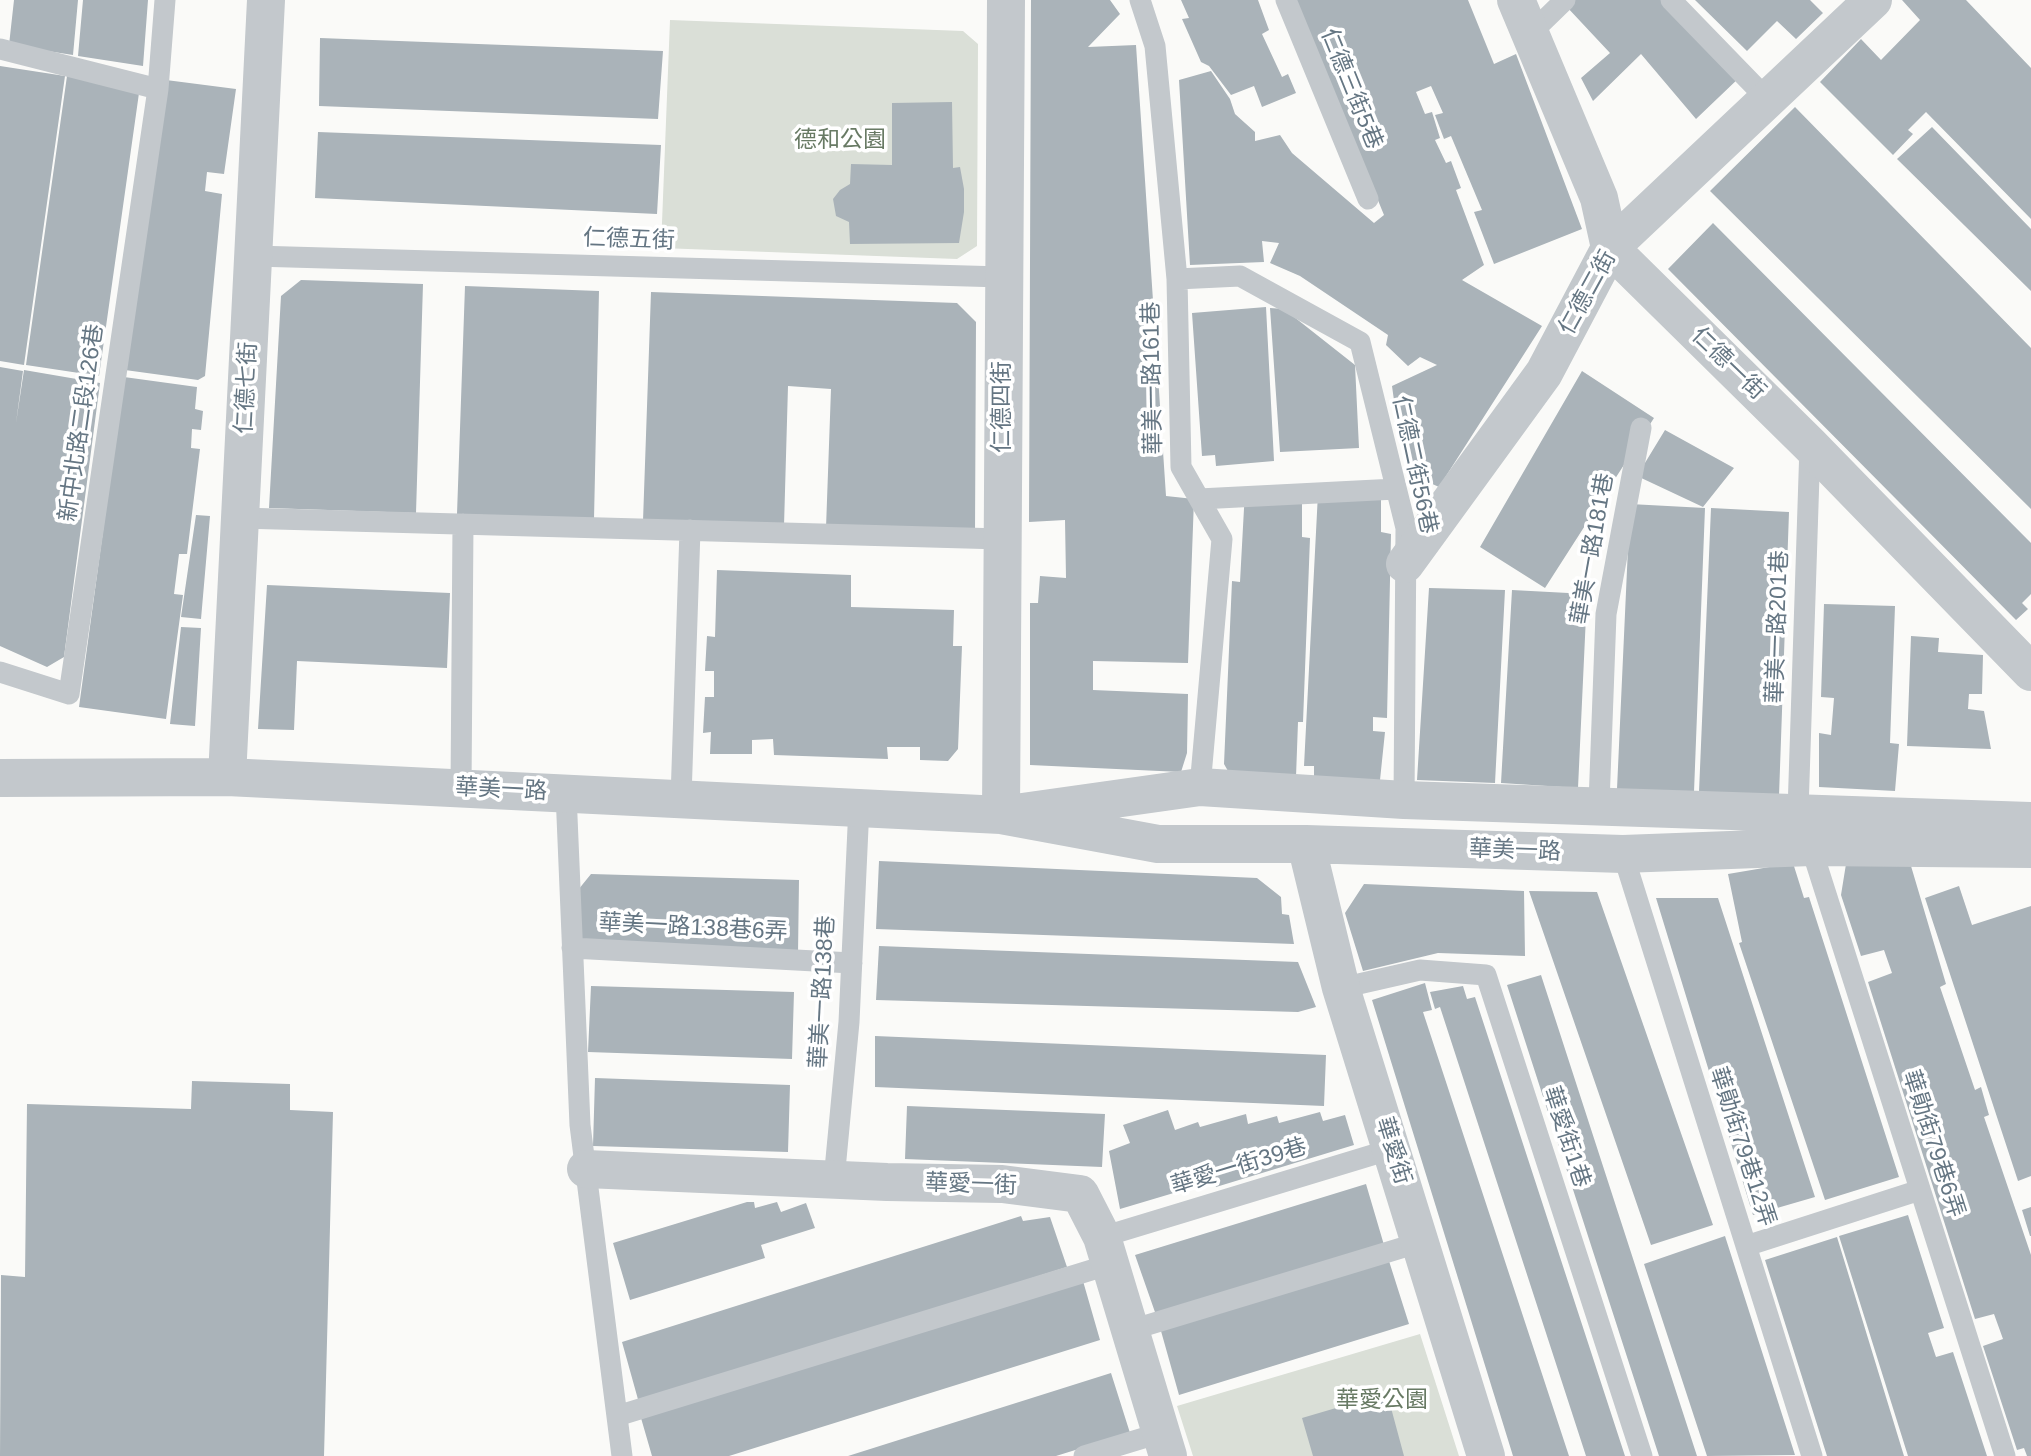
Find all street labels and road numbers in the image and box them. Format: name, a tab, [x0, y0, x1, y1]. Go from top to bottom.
street label: 仁德三街5巷	[1314, 25, 1388, 153]
street label: 仁德五街	[583, 225, 675, 255]
street label: 仁德二街	[1554, 246, 1622, 340]
street label: 華美一路161巷	[1138, 301, 1168, 455]
street label: 新中北路二段126巷	[54, 322, 110, 524]
street label: 仁德一街	[1685, 322, 1771, 406]
street label: 仁德七街	[231, 341, 263, 435]
street label: 仁德四街	[989, 361, 1017, 453]
street label: 仁德二街56巷	[1386, 393, 1442, 537]
street label: 華美一路181巷	[1566, 471, 1620, 627]
street label: 華美一路201巷	[1762, 550, 1794, 704]
street label: 華美一路	[454, 774, 548, 806]
street label: 華美一路	[1469, 836, 1561, 866]
street label: 華美一路138巷6弄	[598, 909, 788, 947]
street label: 華美一路138巷	[805, 915, 841, 1069]
street label: 華勛街79巷12弄	[1703, 1064, 1781, 1230]
street label: 華勛街79巷6弄	[1896, 1067, 1970, 1221]
street label: 華愛街1巷	[1537, 1083, 1595, 1191]
street label: 華愛街	[1370, 1114, 1416, 1188]
street label: 華愛一街39巷	[1168, 1133, 1310, 1201]
street label: 華愛一街	[925, 1170, 1017, 1200]

